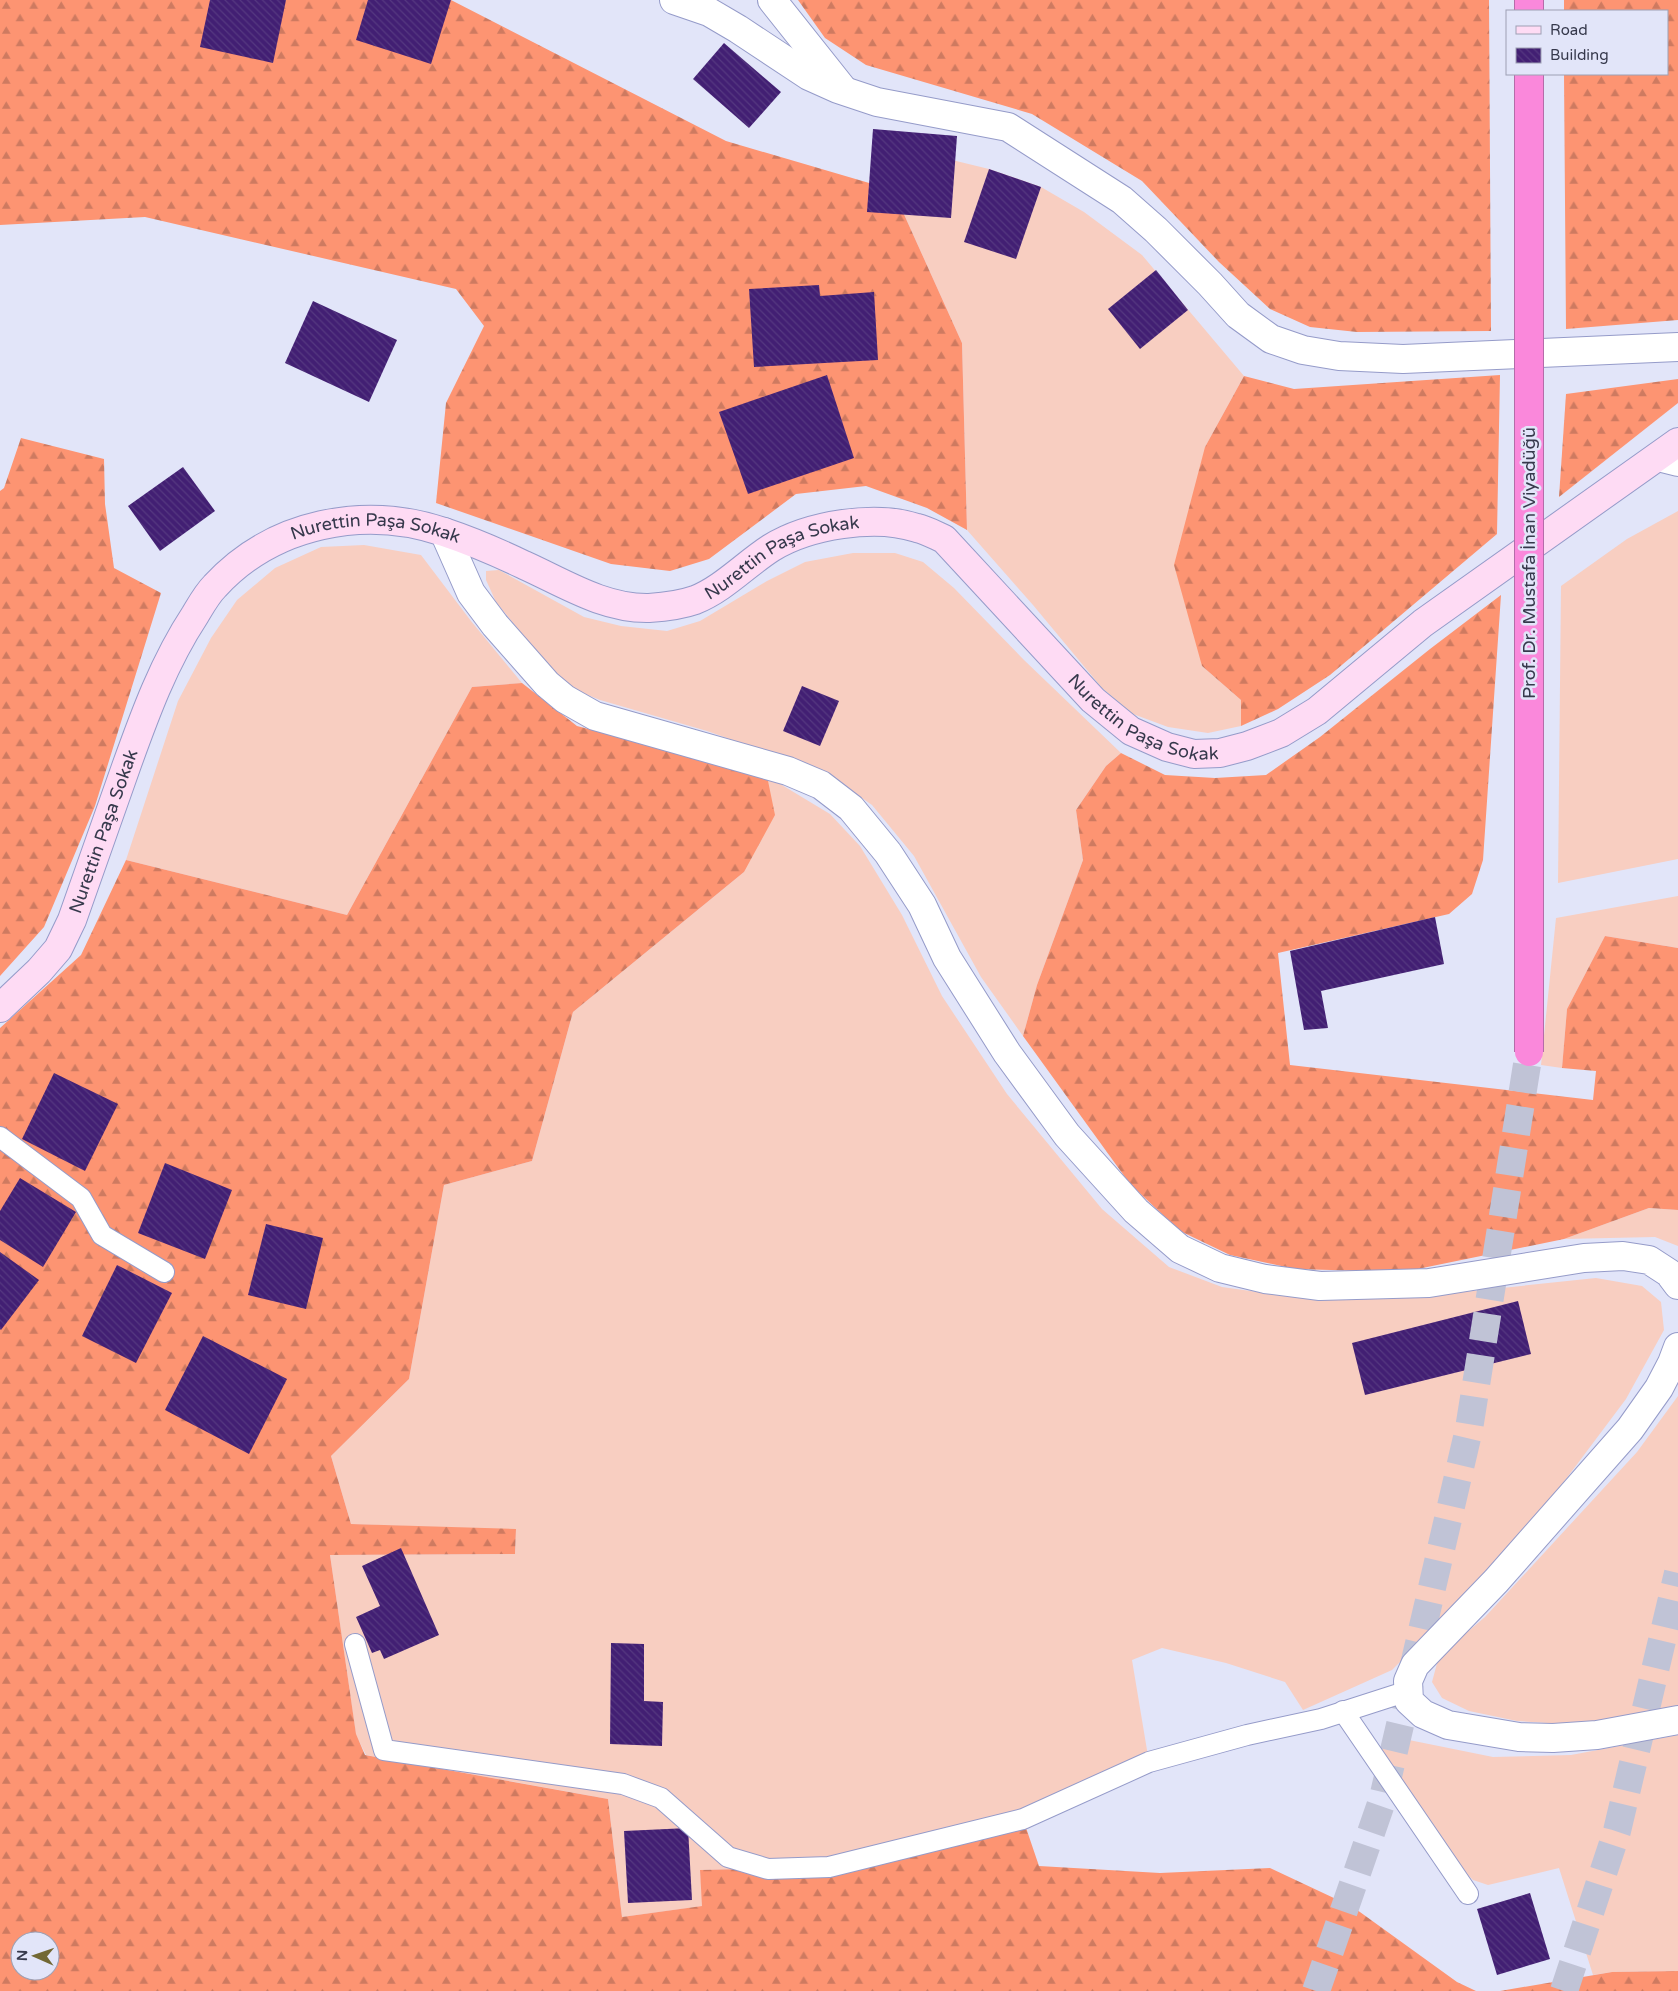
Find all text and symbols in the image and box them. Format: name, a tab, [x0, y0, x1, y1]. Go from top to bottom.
legend	[1506, 10, 1668, 75]
text: Road	[1550, 21, 1588, 39]
text: Building	[1550, 46, 1609, 64]
street label: Prof. Dr. Mustafa İnan Viyadüğü	[1518, 427, 1540, 699]
street label: Nurettin Paşa Sokak	[287, 509, 464, 548]
street label: Nurettin Paşa Sokak	[700, 511, 860, 604]
street label: Nurettin Paşa Sokak	[1063, 669, 1219, 766]
street label: Nurettin Paşa Sokak	[64, 746, 143, 917]
north arrow	[10, 1931, 60, 1981]
text: N	[14, 1950, 31, 1961]

